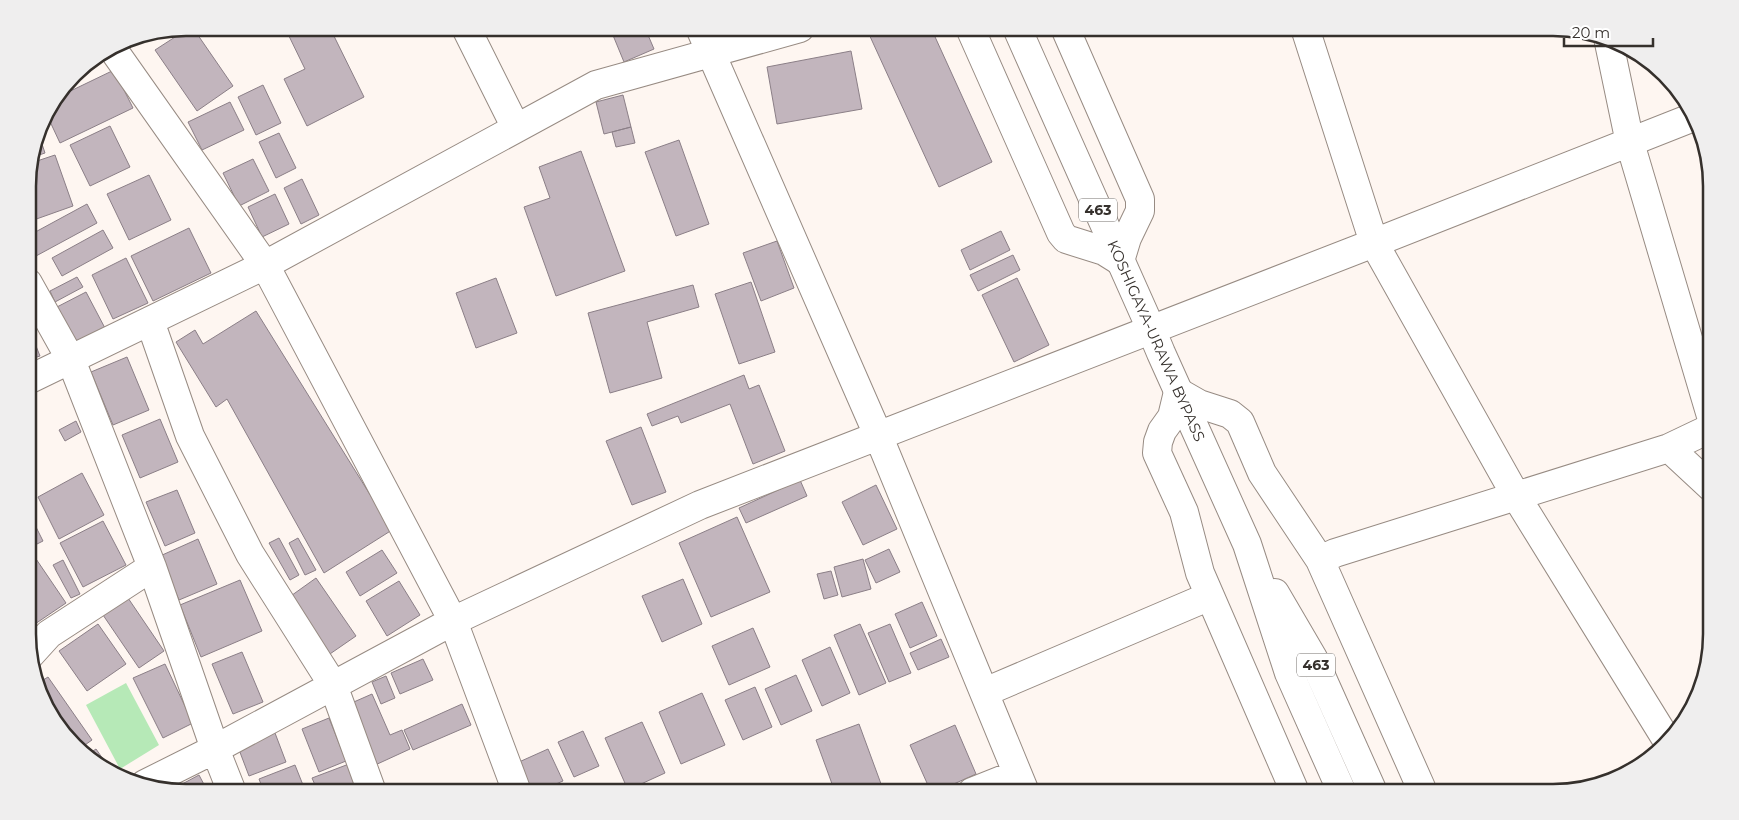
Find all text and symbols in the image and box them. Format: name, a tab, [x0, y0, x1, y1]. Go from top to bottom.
scale bar	[1564, 15, 1653, 47]
text: 20 m	[1572, 23, 1610, 42]
road number: 463	[1079, 198, 1117, 222]
street label: KOSHIGAYA-URAWA BYPASS	[1103, 237, 1210, 444]
road number: 463	[1297, 654, 1335, 676]

